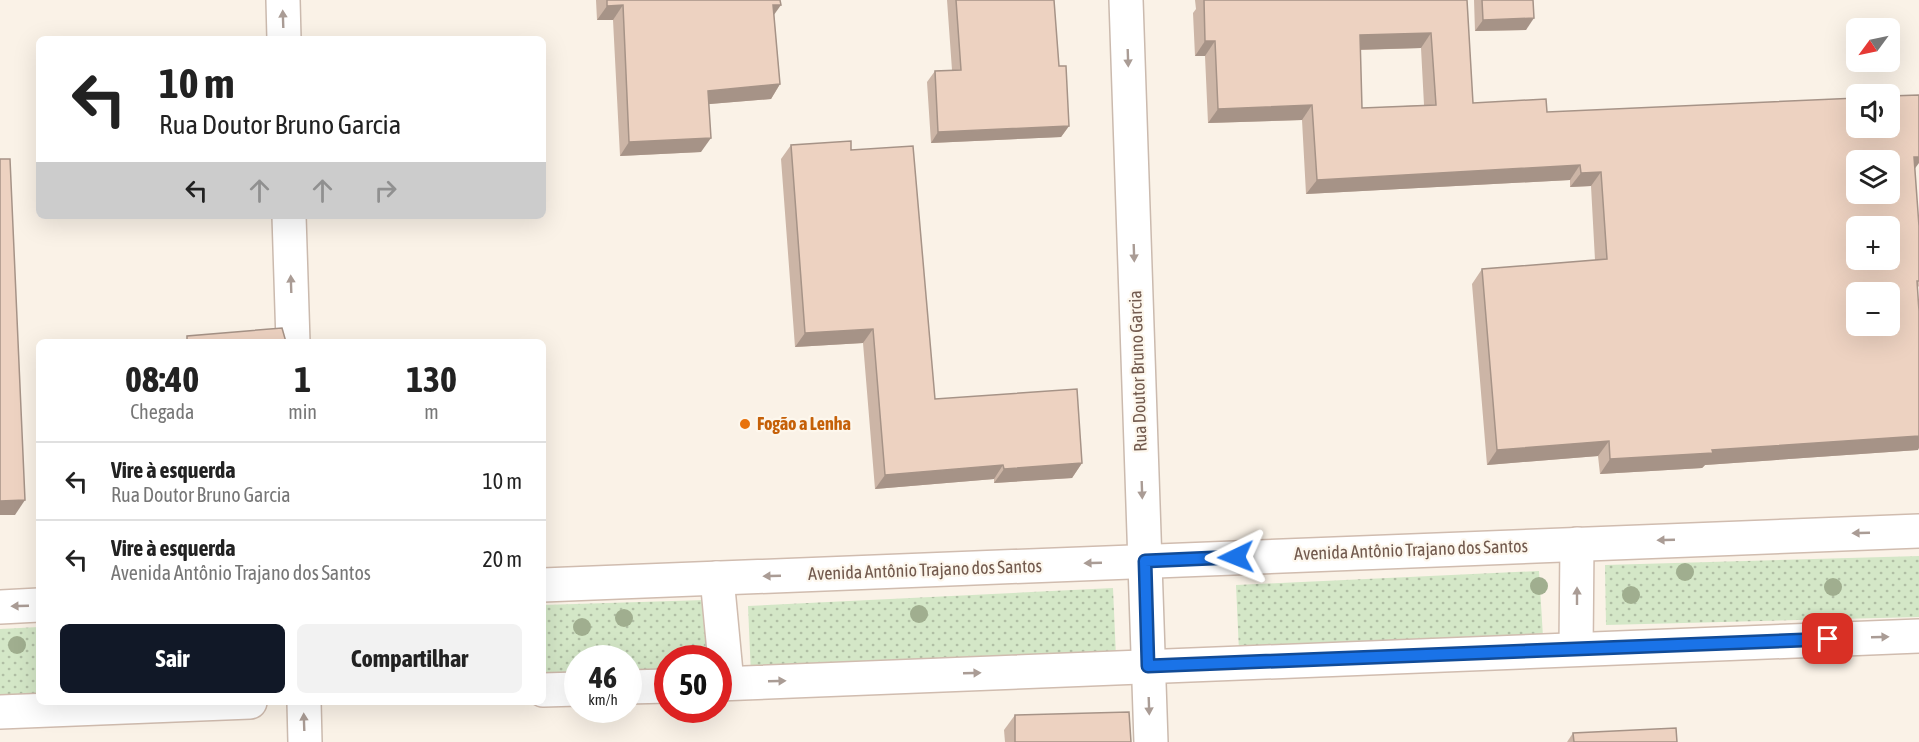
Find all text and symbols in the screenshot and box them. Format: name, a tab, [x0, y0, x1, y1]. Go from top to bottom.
one-way arrow	[279, 10, 288, 29]
north arrow	[1846, 18, 1900, 72]
map controls	[1846, 18, 1900, 336]
one-way arrow	[1123, 49, 1132, 68]
text: 10 m	[159, 59, 234, 107]
icon: left	[60, 60, 138, 138]
button: sound	[1846, 84, 1900, 138]
text: Rua Doutor Bruno Garcia	[159, 109, 401, 140]
button: layers	[1846, 150, 1900, 204]
icon: left	[180, 174, 213, 207]
icon: ahead	[243, 174, 276, 207]
icon: ahead	[306, 174, 339, 207]
icon: right	[369, 174, 402, 207]
button: +	[1846, 216, 1900, 270]
one-way arrow	[1130, 244, 1139, 263]
one-way arrow	[286, 274, 296, 293]
button: −	[1846, 282, 1900, 336]
street label: Rua Doutor Bruno Garcia	[1124, 290, 1151, 452]
text: 08:40	[125, 358, 199, 400]
text: 1	[294, 358, 311, 400]
text: 130	[406, 358, 457, 400]
text: Chegada	[130, 400, 194, 423]
text: min	[288, 400, 317, 423]
text: m	[424, 400, 439, 423]
place label: Fogão a Lenha	[757, 413, 851, 434]
marker: Fogão a Lenha	[738, 417, 752, 431]
text: Vire à esquerda	[111, 457, 236, 483]
icon: left	[60, 465, 93, 498]
text: 10 m	[482, 468, 522, 494]
one-way arrow	[1138, 481, 1147, 500]
text: Rua Doutor Bruno Garcia	[111, 483, 291, 506]
position arrow	[1204, 525, 1268, 589]
one-way arrow	[1851, 528, 1870, 537]
text: Vire à esquerda	[111, 535, 236, 561]
street label: Avenida Antônio Trajano dos Santos	[1294, 535, 1528, 564]
one-way arrow	[1656, 536, 1675, 545]
icon: left	[60, 543, 93, 576]
text: 20 m	[482, 546, 522, 572]
street label: Avenida Antônio Trajano dos Santos	[808, 555, 1042, 584]
one-way arrow	[1084, 558, 1103, 568]
text: Avenida Antônio Trajano dos Santos	[111, 561, 371, 584]
one-way arrow	[763, 571, 782, 580]
one-way arrow	[1572, 587, 1582, 606]
one-way arrow	[10, 601, 29, 610]
pin	[1802, 613, 1853, 664]
icon: arrive	[1811, 622, 1844, 655]
button: Sair	[60, 624, 285, 693]
button: Compartilhar	[297, 624, 522, 693]
one-way arrow	[1871, 633, 1890, 642]
speed limit sign: 50	[654, 645, 732, 723]
text: 46	[589, 660, 617, 694]
one-way arrow	[962, 669, 981, 678]
one-way arrow	[767, 677, 786, 686]
text: km/h	[588, 691, 618, 708]
one-way arrow	[1145, 697, 1154, 716]
one-way arrow	[300, 712, 309, 731]

